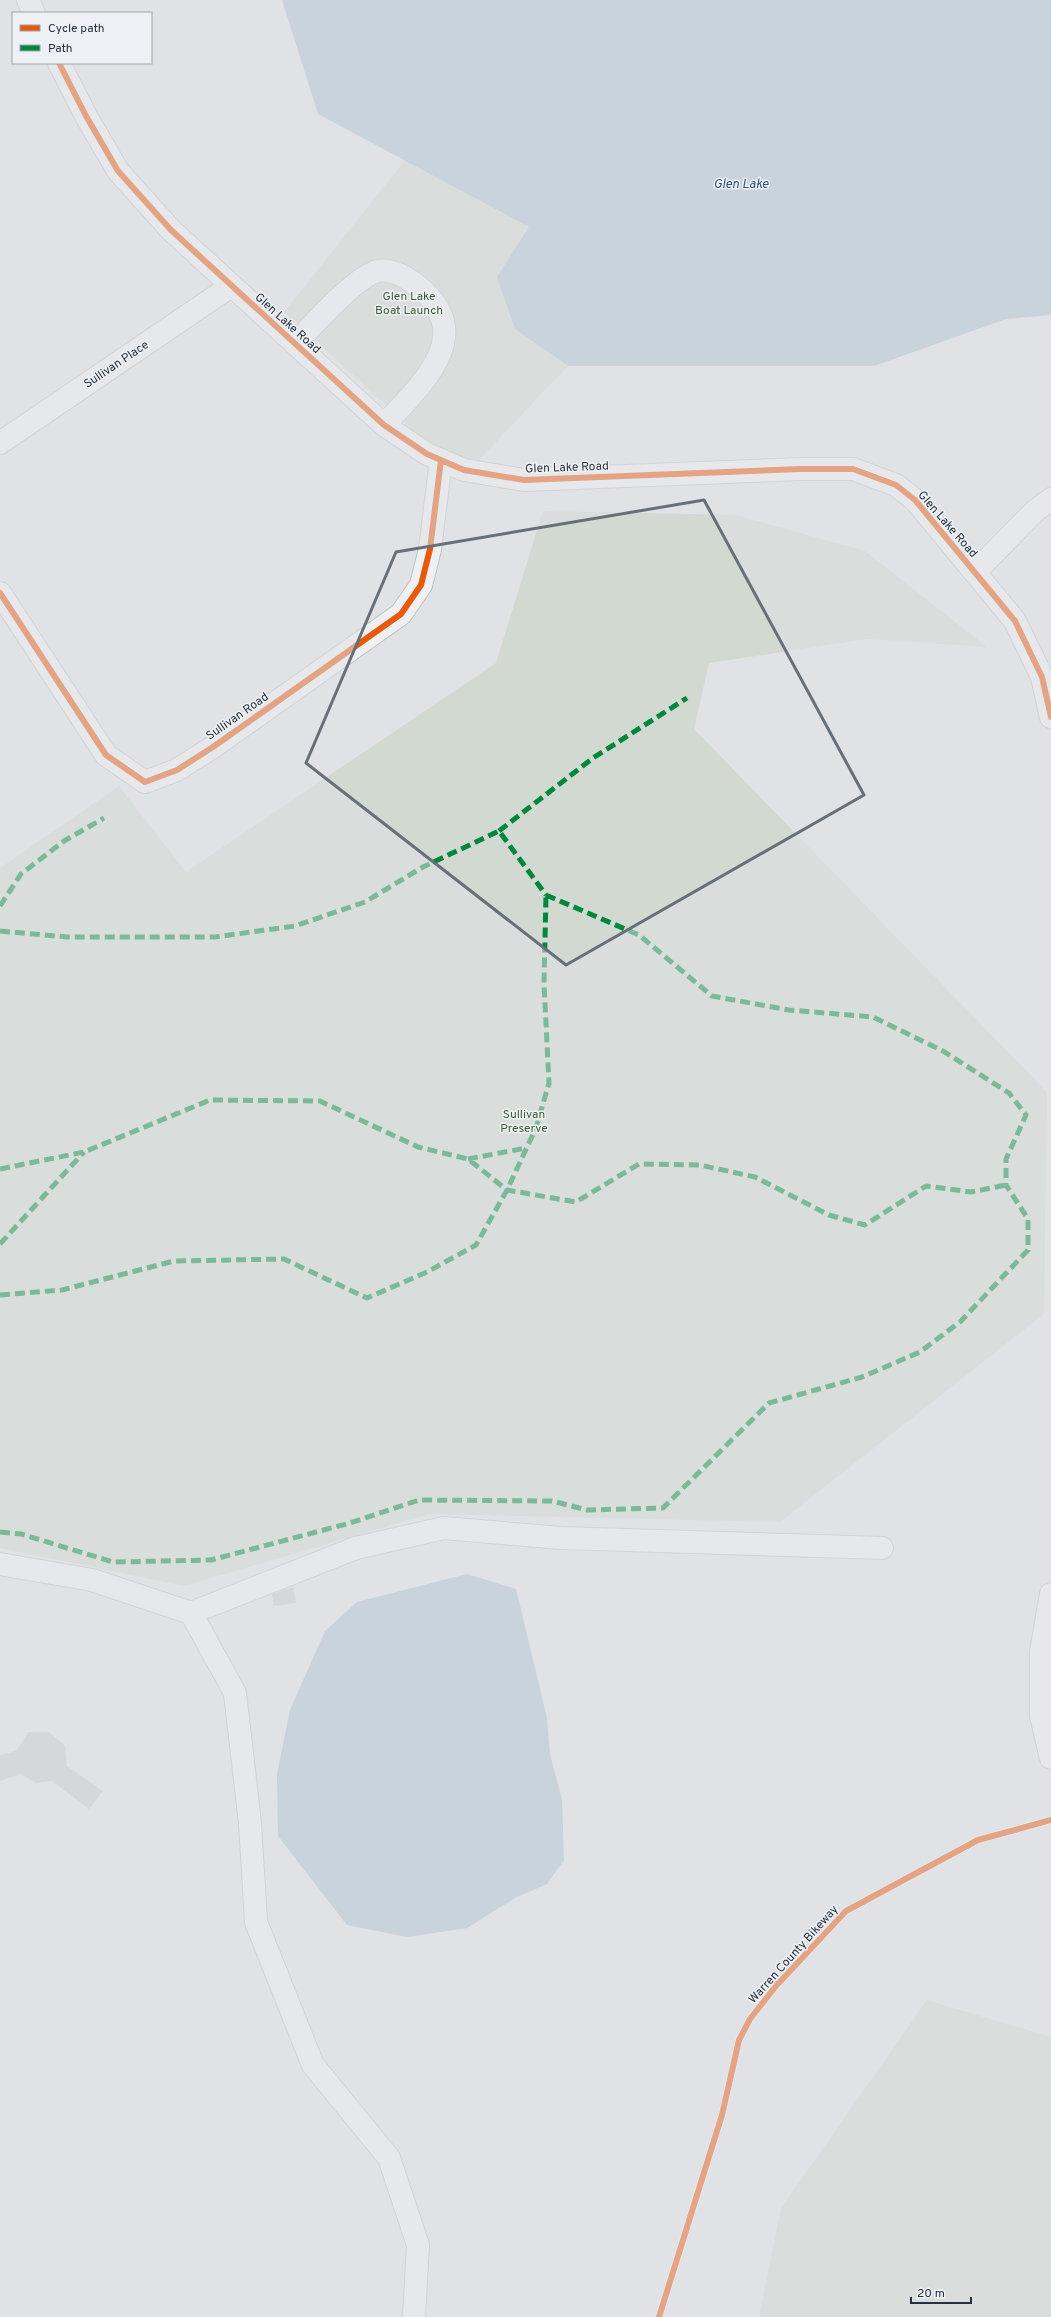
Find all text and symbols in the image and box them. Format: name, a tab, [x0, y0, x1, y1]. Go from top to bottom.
legend	[12, 12, 152, 64]
text: Cycle path	[48, 21, 105, 37]
text: Path	[48, 41, 73, 57]
water label: Glen Lake	[713, 177, 769, 193]
park label: Glen Lake Boat Launch	[375, 289, 443, 319]
street label: Glen Lake Road	[251, 290, 324, 358]
street label: Sullivan Place	[81, 337, 152, 392]
street label: Glen Lake Road	[525, 459, 609, 477]
street label: Glen Lake Road	[914, 488, 981, 561]
street label: Sullivan Road	[203, 689, 272, 744]
park label: Sullivan Preserve	[500, 1107, 548, 1137]
street label: Warren County Bikeway	[745, 1902, 842, 2007]
scale bar	[911, 2279, 971, 2305]
text: 20 m	[917, 2286, 945, 2302]

